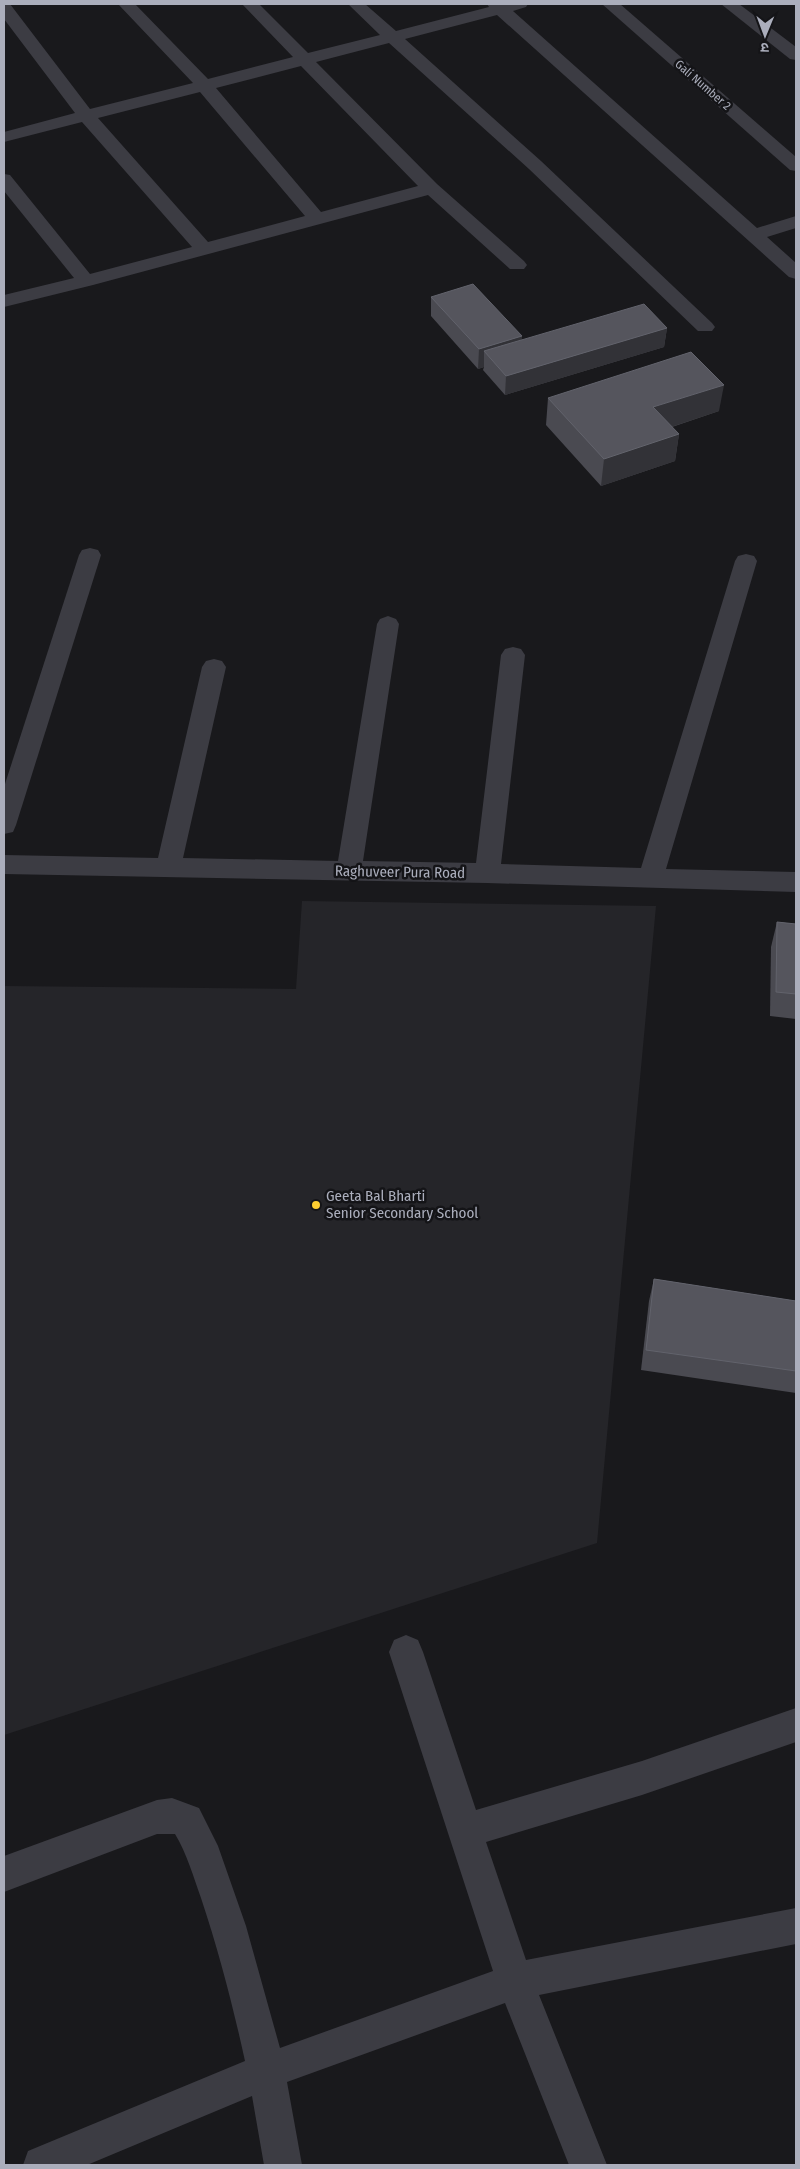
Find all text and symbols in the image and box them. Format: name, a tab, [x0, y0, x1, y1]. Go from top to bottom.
north arrow	[740, 10, 790, 60]
text: उ	[760, 39, 769, 56]
street label: Gali Number 2	[672, 57, 734, 113]
street label: Raghuveer Pura Road	[335, 862, 465, 882]
place label: Geeta Bal Bharti Senior Secondary School	[326, 1187, 478, 1222]
marker: Geeta Bal Bharti Senior Secondary School	[310, 1199, 322, 1211]

